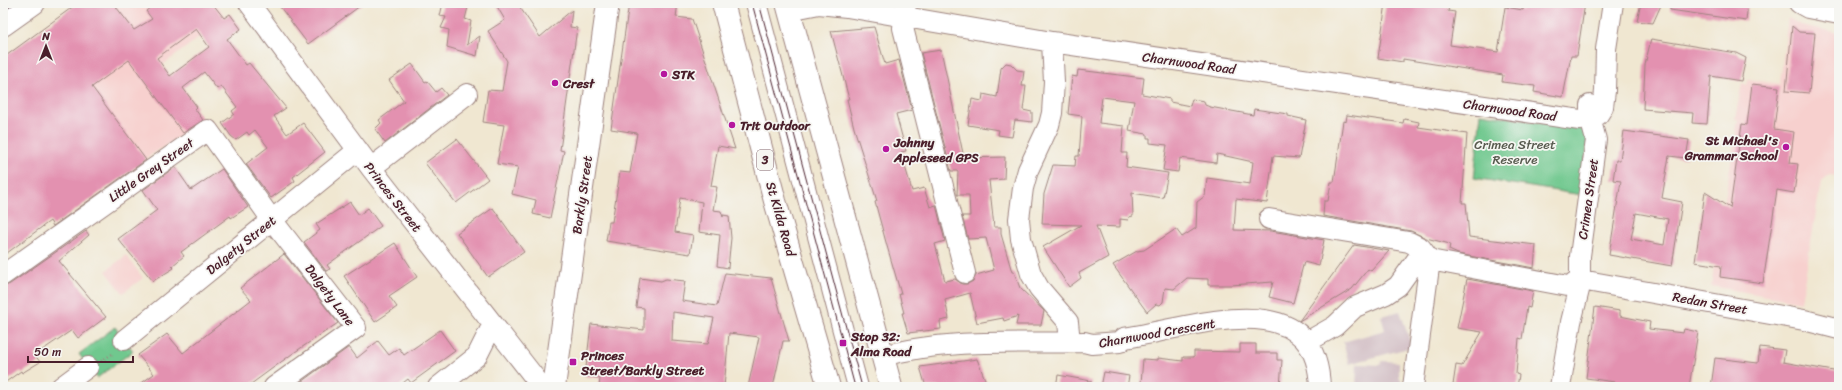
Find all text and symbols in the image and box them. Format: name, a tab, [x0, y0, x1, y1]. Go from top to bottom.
north arrow	[26, 26, 66, 66]
text: N	[41, 27, 50, 46]
street label: Charnwood Road	[1141, 45, 1238, 81]
place label: STK	[671, 63, 695, 86]
marker: STK	[659, 69, 669, 79]
place label: Crest	[562, 72, 595, 95]
marker: Crest	[550, 78, 560, 88]
street label: Charnwood Road	[1462, 92, 1559, 128]
place label: Trit Outdoor	[740, 114, 812, 137]
marker: Trit Outdoor	[727, 120, 737, 130]
place label: St Michael's Grammar School	[1684, 129, 1779, 167]
street label: Little Grey Street	[103, 131, 199, 208]
place label: Johnny Appleseed GPS	[893, 131, 980, 169]
park label: Crimea Street Reserve	[1474, 133, 1556, 171]
marker: St Michael's Grammar School	[1781, 142, 1791, 152]
marker: Johnny Appleseed GPS	[881, 144, 891, 154]
road number: 3	[757, 150, 773, 170]
street label: Barkly Street	[565, 154, 599, 236]
street label: Princes Street	[358, 157, 428, 237]
street label: Crimea Street	[1571, 157, 1605, 241]
street label: St Kilda Road	[759, 179, 803, 260]
street label: Dalgety Street	[201, 209, 281, 281]
street label: Dalgety Lane	[299, 259, 361, 331]
street label: Redan Street	[1671, 285, 1750, 321]
street label: Charnwood Crescent	[1097, 311, 1217, 355]
place label: Stop 32: Alma Road	[850, 325, 912, 363]
scale bar	[28, 338, 133, 364]
marker: Stop 32: Alma Road	[838, 338, 848, 348]
text: 50 m	[34, 341, 61, 363]
place label: Princes Street/Barkly Street	[580, 344, 705, 382]
marker: Princes Street/Barkly Street	[568, 357, 578, 367]

